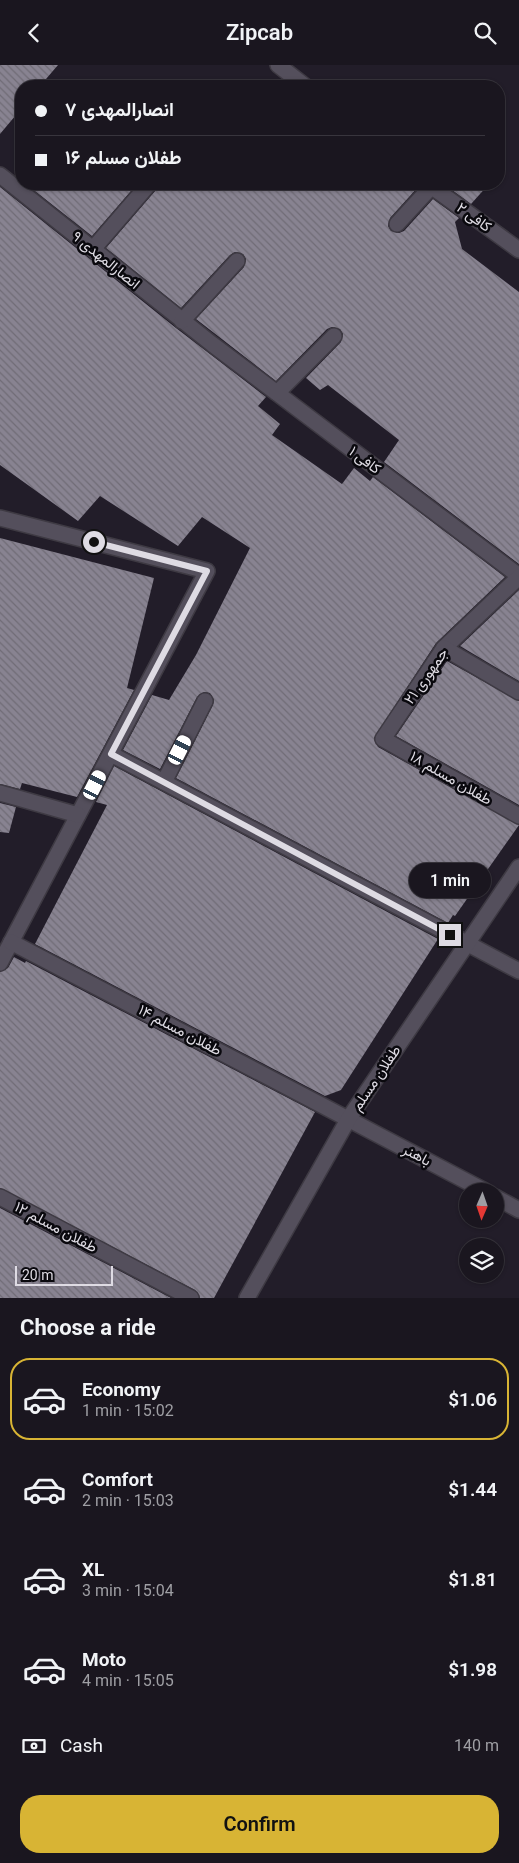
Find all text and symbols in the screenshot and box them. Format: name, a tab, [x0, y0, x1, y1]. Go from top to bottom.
icon: back	[20, 19, 48, 47]
icon: search	[471, 19, 499, 47]
text: Zipcab	[226, 20, 293, 45]
text: انصارالمهدی ۷	[65, 98, 174, 121]
text: طفلان مسلم ۱۶	[65, 146, 181, 169]
street label: کافی ۲	[452, 198, 495, 237]
street label: انصارالمهدی ۹	[68, 227, 144, 294]
street label: کافی ۱	[345, 442, 385, 479]
route start	[83, 531, 105, 553]
street label: جمهوری ۲۱	[400, 644, 453, 708]
car	[166, 733, 193, 767]
street label: طفلان مسلم ۱۸	[406, 747, 496, 810]
car	[81, 768, 108, 802]
callout: 1 min	[409, 863, 491, 897]
text: 1 min	[430, 871, 470, 890]
route end	[439, 924, 461, 946]
street label: طفلان مسلم ۱۴	[135, 1001, 225, 1060]
street label: طفلان مسلم	[348, 1042, 405, 1115]
street label: باهنر	[399, 1140, 434, 1170]
north arrow	[459, 1183, 504, 1227]
map controls	[459, 1183, 504, 1283]
street label: طفلان مسلم ۱۲	[11, 1198, 101, 1257]
button: layers	[459, 1238, 504, 1283]
scale bar	[15, 1263, 112, 1286]
text: 20 m	[22, 1267, 54, 1283]
text: Choose a ride	[20, 1315, 156, 1340]
icon: car	[22, 1377, 67, 1422]
text: Economy	[82, 1378, 161, 1401]
text: $1.06	[448, 1388, 497, 1411]
text: 1 min · 15:02	[82, 1401, 174, 1420]
icon: car	[22, 1467, 67, 1512]
text: Comfort	[82, 1468, 153, 1491]
text: $1.44	[448, 1478, 497, 1501]
text: 2 min · 15:03	[82, 1491, 174, 1510]
icon: car	[22, 1557, 67, 1602]
text: XL	[82, 1558, 104, 1581]
text: $1.81	[448, 1568, 497, 1591]
text: 3 min · 15:04	[82, 1581, 174, 1600]
icon: car	[22, 1647, 67, 1692]
text: Moto	[82, 1648, 126, 1671]
text: $1.98	[448, 1658, 497, 1681]
text: 4 min · 15:05	[82, 1671, 174, 1690]
icon: cash	[20, 1732, 48, 1760]
text: Cash	[60, 1734, 103, 1757]
text: 140 m	[454, 1736, 499, 1755]
button: Confirm	[20, 1795, 499, 1853]

